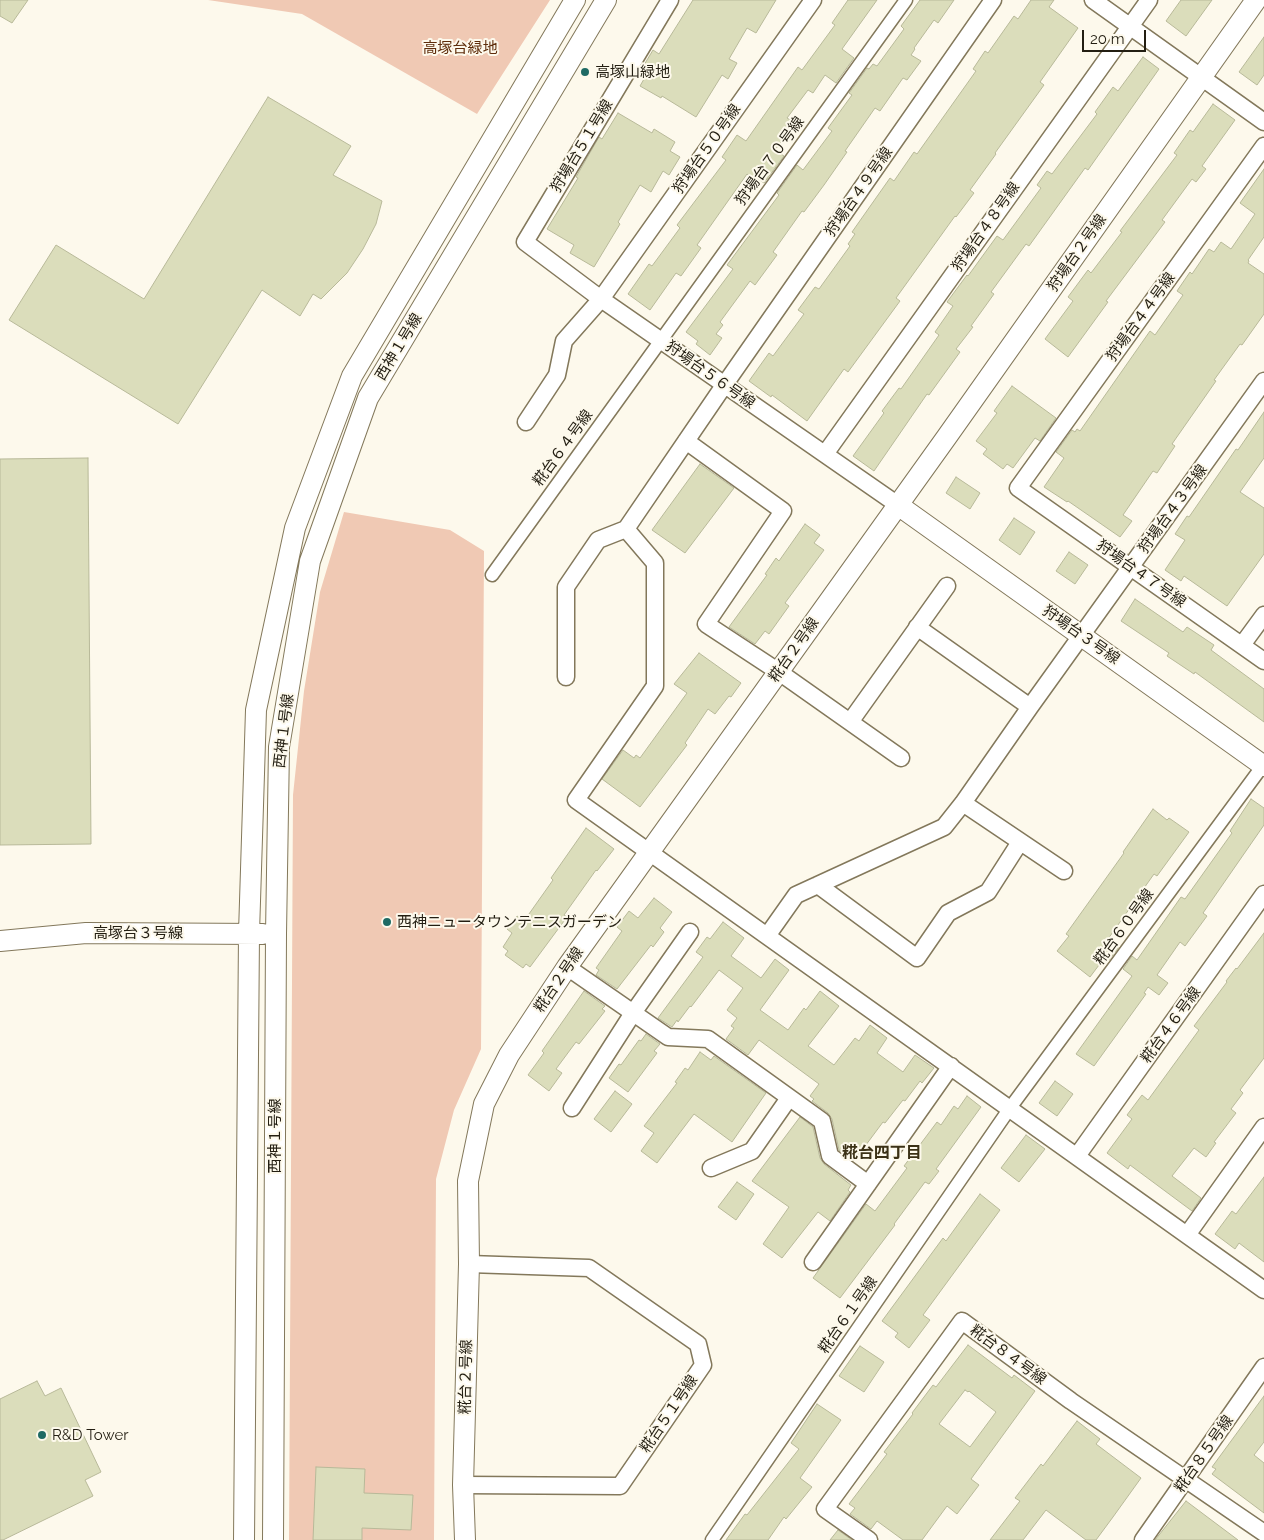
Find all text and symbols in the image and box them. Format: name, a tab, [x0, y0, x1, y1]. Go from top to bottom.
scale bar	[1084, 20, 1148, 52]
text: 20 m	[1090, 30, 1125, 48]
park label: 高塚台緑地	[423, 39, 497, 57]
place label: 高塚山緑地	[595, 63, 670, 81]
marker: 高塚山緑地	[579, 66, 591, 78]
street label: 狩場台５１号線	[547, 96, 617, 196]
street label: 狩場台５０号線	[670, 101, 744, 197]
street label: 狩場台７０号線	[732, 113, 808, 209]
street label: 狩場台４９号線	[822, 144, 896, 240]
street label: 狩場台４８号線	[949, 179, 1023, 275]
street label: 狩場台２号線	[1044, 211, 1110, 295]
street label: 狩場台４４号線	[1103, 269, 1179, 365]
street label: 西神１号線	[372, 310, 426, 384]
street label: 狩場台５６号線	[662, 338, 758, 412]
street label: 糀台６４号線	[529, 406, 597, 490]
street label: 狩場台４３号線	[1135, 461, 1211, 557]
street label: 狩場台４７号線	[1093, 537, 1189, 611]
street label: 狩場台３号線	[1039, 602, 1123, 668]
street label: 糀台２号線	[765, 614, 823, 686]
street label: 西神１号線	[270, 693, 298, 769]
street label: 糀台６０号線	[1090, 885, 1158, 969]
place label: 西神ニュータウンテニスガーデン	[397, 913, 622, 931]
marker: 西神ニュータウンテニスガーデン	[381, 916, 393, 928]
street label: 高塚台３号線	[93, 924, 183, 942]
street label: 糀台２号線	[531, 944, 587, 1016]
street label: 糀台４６号線	[1137, 983, 1205, 1067]
street label: 西神１号線	[266, 1099, 284, 1173]
district label: 糀台四丁目	[842, 1143, 922, 1163]
street label: 糀台６１号線	[815, 1273, 881, 1357]
street label: 糀台８４号線	[966, 1321, 1050, 1389]
street label: 糀台２号線	[456, 1339, 476, 1415]
street label: 糀台５１号線	[636, 1372, 702, 1456]
street label: 糀台８５号線	[1171, 1412, 1237, 1496]
place label: R&D Tower	[52, 1426, 128, 1444]
marker: R&D Tower	[36, 1429, 48, 1441]

